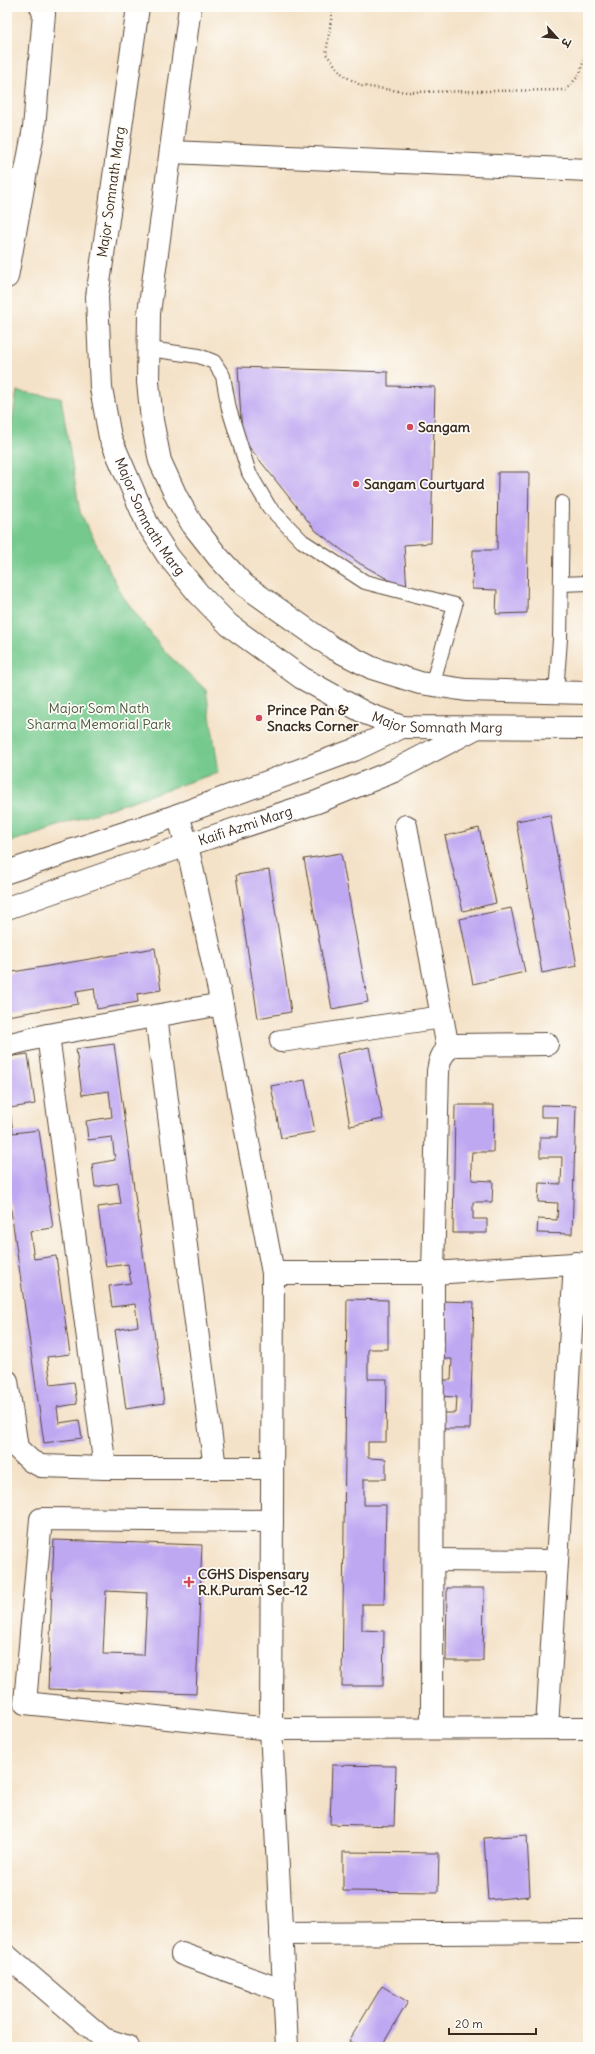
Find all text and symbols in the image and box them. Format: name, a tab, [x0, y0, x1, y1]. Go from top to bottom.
north arrow	[537, 18, 577, 58]
text: उ	[557, 35, 574, 50]
street label: Major Somnath Marg	[93, 125, 129, 259]
place label: Sangam	[418, 418, 471, 436]
marker: Sangam	[405, 422, 415, 432]
street label: Major Somnath Marg	[111, 455, 189, 579]
place label: Sangam Courtyard	[364, 475, 485, 493]
marker: Sangam Courtyard	[351, 479, 361, 489]
park label: Major Som Nath Sharma Memorial Park	[27, 699, 171, 733]
place label: Prince Pan & Snacks Corner	[267, 701, 359, 735]
street label: Major Somnath Marg	[369, 707, 503, 737]
marker: Prince Pan & Snacks Corner	[254, 713, 264, 723]
street label: Kaifi Azmi Marg	[196, 802, 294, 850]
place label: CGHS Dispensary R.K.Puram Sec-12	[198, 1565, 309, 1599]
marker: CGHS Dispensary R.K.Puram Sec-12	[183, 1576, 195, 1588]
scale bar	[449, 2010, 536, 2036]
text: 20 m	[455, 2016, 483, 2031]

